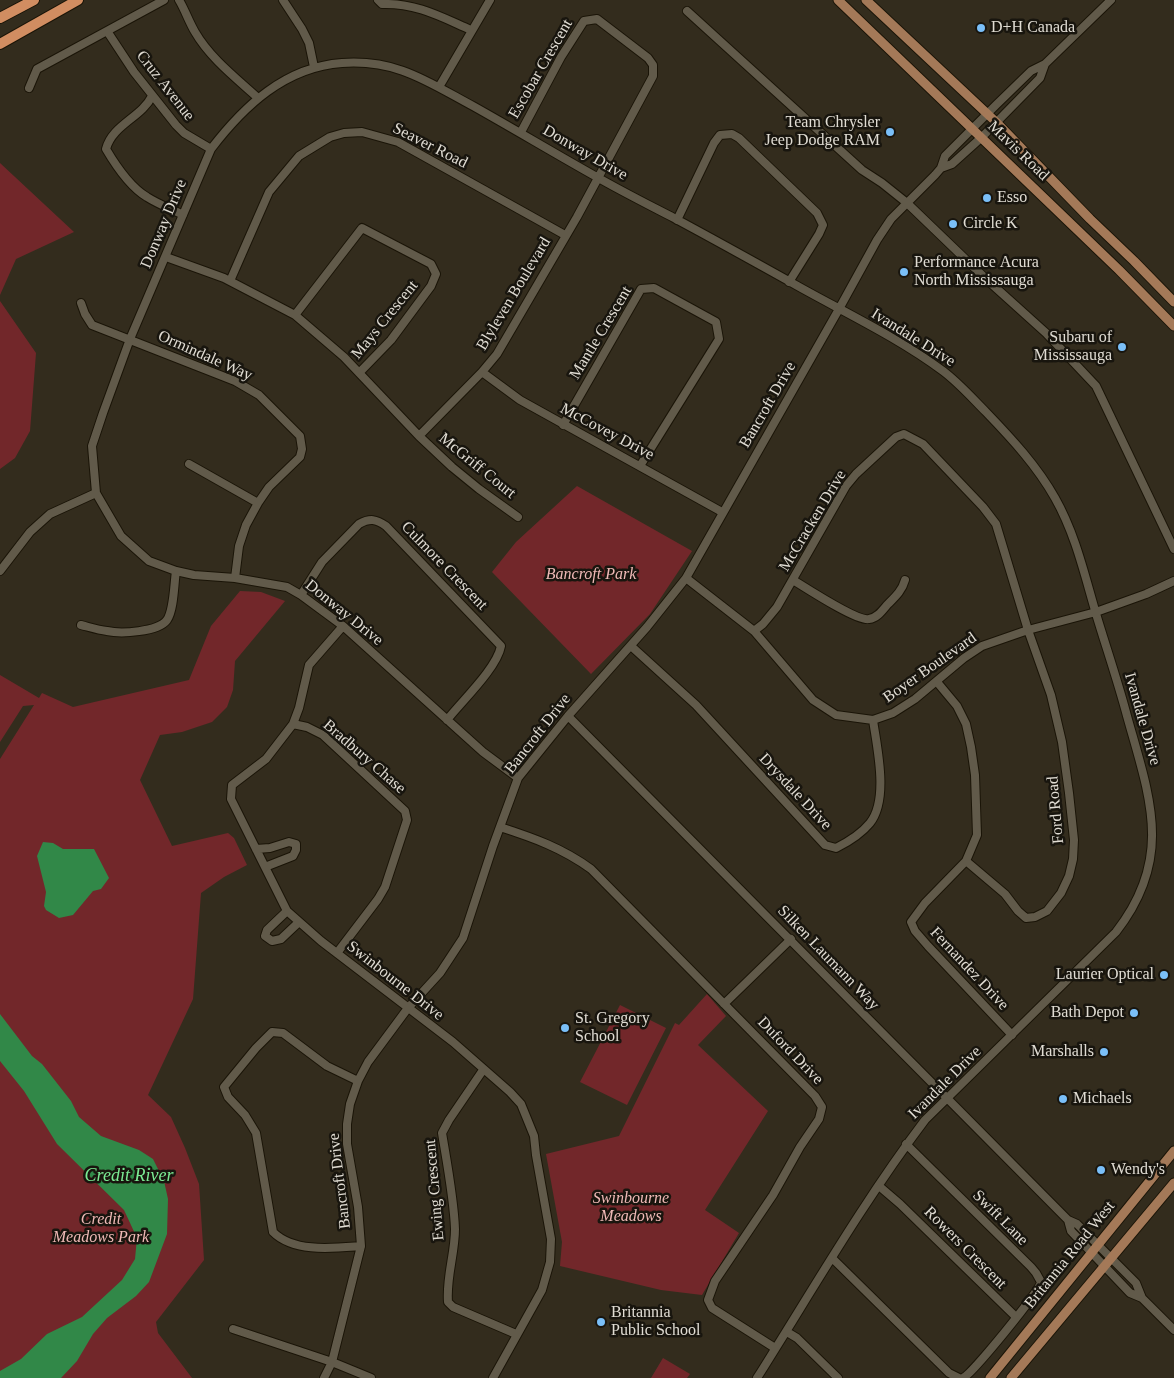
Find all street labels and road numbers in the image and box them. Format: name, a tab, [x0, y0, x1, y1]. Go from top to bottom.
street label: Escobar Crescent	[505, 16, 577, 122]
street label: Cruz Avenue	[132, 47, 198, 125]
street label: Mavis Road	[983, 117, 1053, 185]
street label: Seaver Road	[389, 119, 471, 173]
street label: Donway Drive	[539, 121, 631, 185]
street label: Donway Drive	[137, 177, 191, 271]
street label: Blyleven Boulevard	[473, 234, 555, 354]
street label: Mays Crescent	[347, 277, 423, 363]
street label: Mantle Crescent	[566, 283, 636, 383]
street label: Ivandale Drive	[867, 305, 959, 371]
street label: Ormindale Way	[155, 327, 255, 385]
street label: Bancroft Drive	[736, 358, 800, 452]
street label: McCovey Drive	[557, 399, 657, 465]
street label: McGriff Court	[435, 429, 519, 503]
street label: McCracken Drive	[775, 467, 851, 575]
street label: Culmore Crescent	[397, 518, 491, 614]
street label: Donway Drive	[301, 576, 387, 650]
street label: Boyer Boulevard	[880, 629, 980, 707]
street label: Ivandale Drive	[1120, 670, 1164, 768]
street label: Bancroft Drive	[501, 690, 575, 778]
street label: Bradbury Chase	[319, 716, 409, 798]
street label: Drysdale Drive	[754, 750, 836, 834]
street label: Ford Road	[1043, 775, 1069, 845]
street label: Silken Laumann Way	[773, 902, 883, 1014]
street label: Fernandez Drive	[925, 923, 1013, 1015]
street label: Swinbourne Drive	[343, 937, 447, 1025]
street label: Duford Drive	[753, 1013, 827, 1089]
street label: Ivandale Drive	[904, 1042, 986, 1124]
street label: Bancroft Drive	[325, 1132, 355, 1230]
street label: Ewing Crescent	[421, 1138, 449, 1242]
street label: Swift Lane	[968, 1186, 1032, 1250]
street label: Britannia Road West	[1021, 1197, 1119, 1313]
street label: Rowers Crescent	[920, 1203, 1010, 1293]

